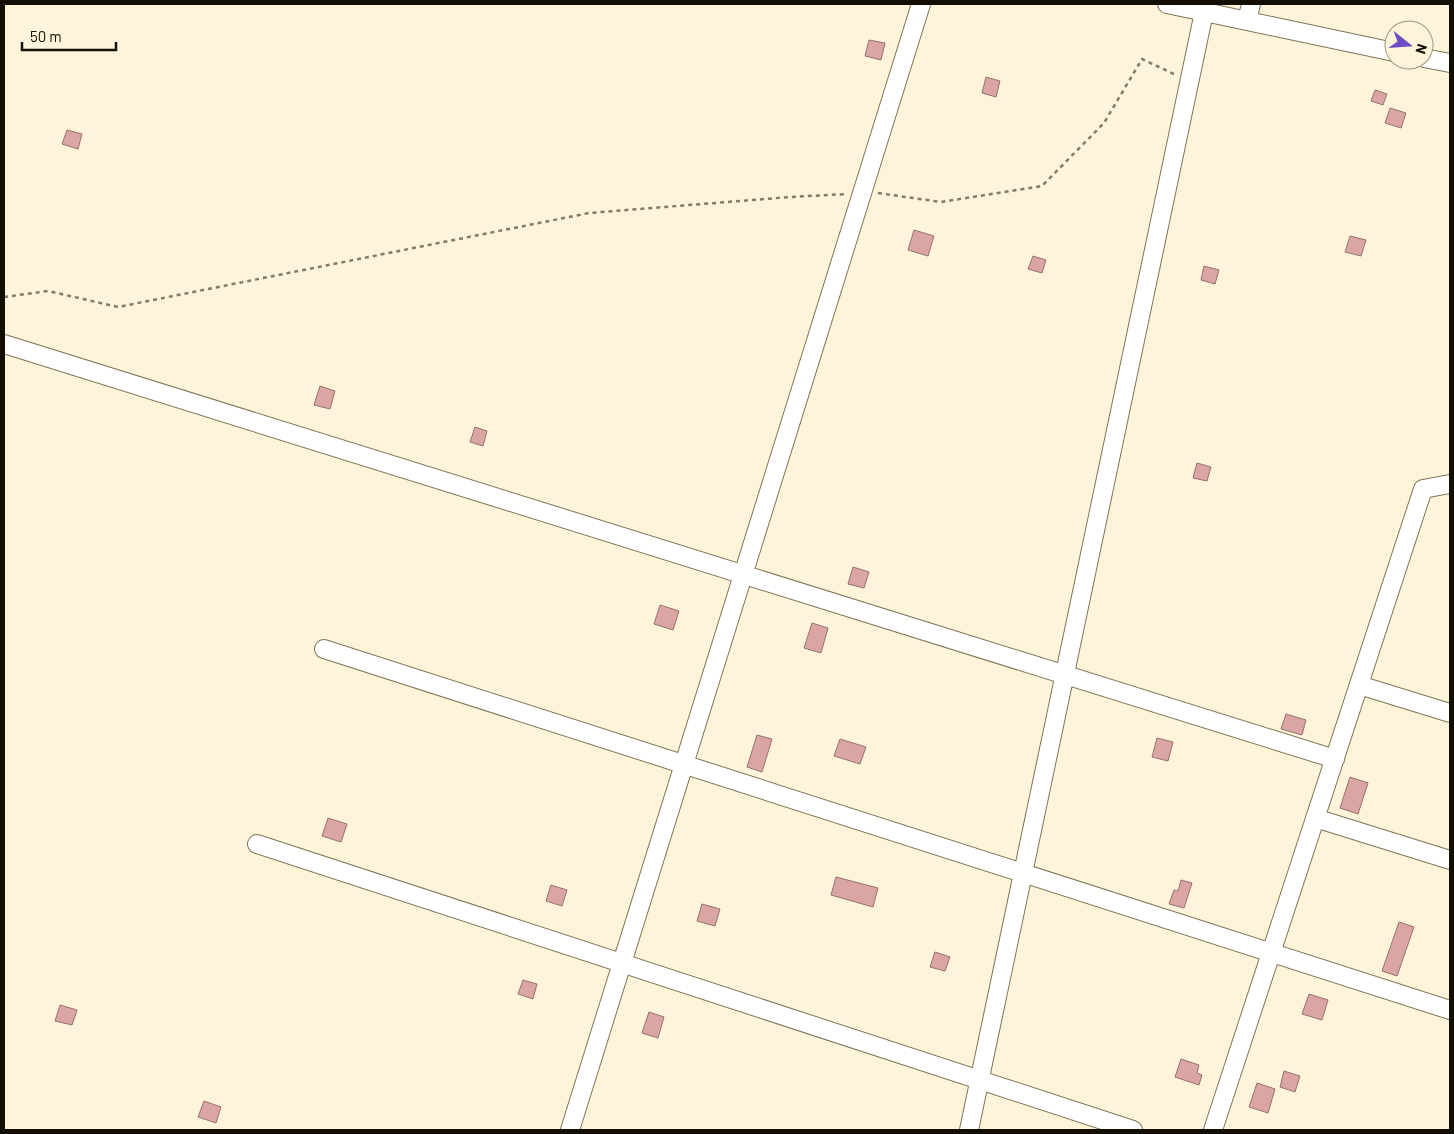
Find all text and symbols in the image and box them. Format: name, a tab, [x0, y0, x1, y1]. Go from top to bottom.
scale bar	[22, 20, 116, 52]
north arrow	[1384, 20, 1434, 70]
text: 50 m	[30, 27, 62, 45]
text: N	[1412, 42, 1431, 56]

